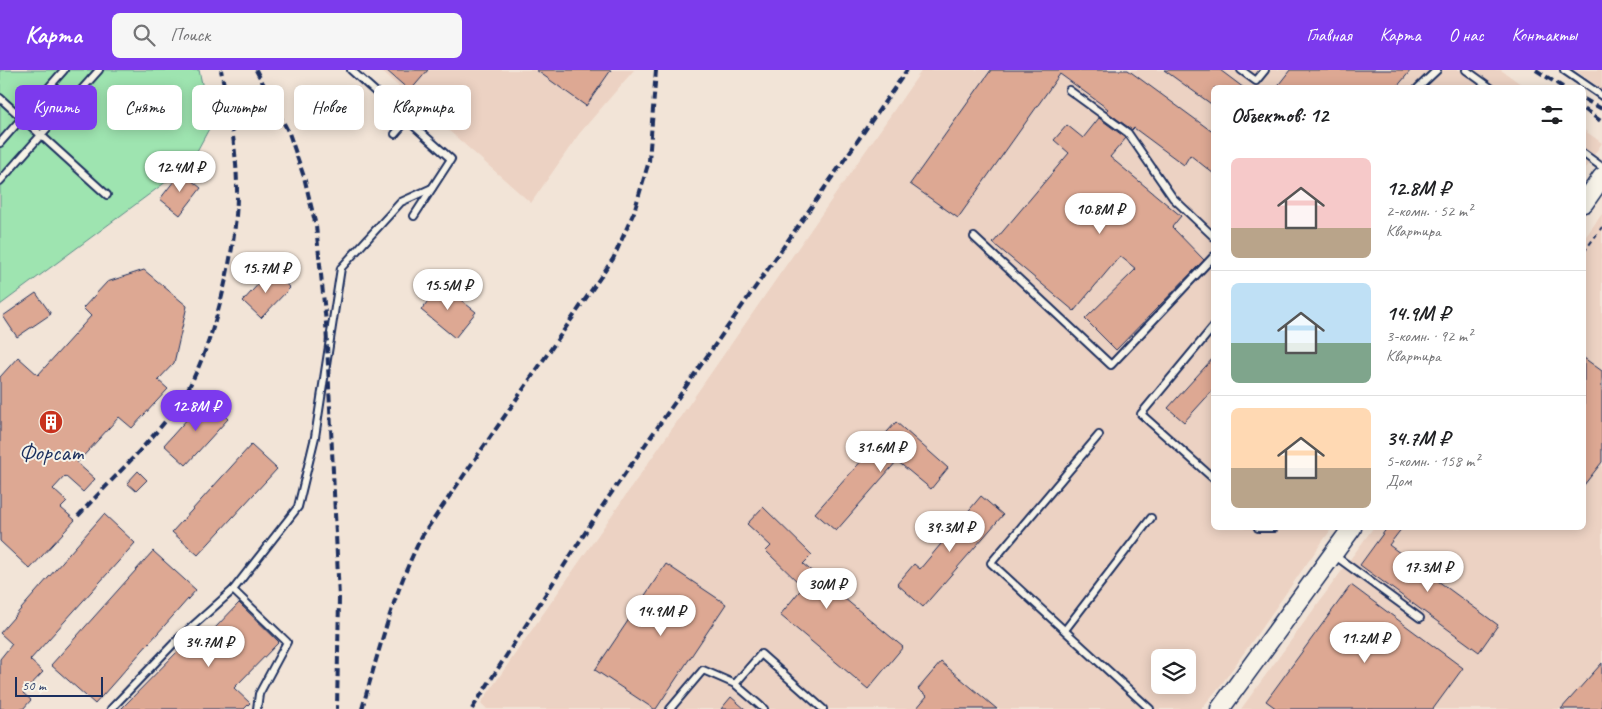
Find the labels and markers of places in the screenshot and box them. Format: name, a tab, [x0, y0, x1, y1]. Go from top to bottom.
pin: 12.4M ₽	[134, 150, 226, 193]
pin: 10.8M ₽	[1054, 192, 1146, 235]
pin: 15.7M ₽	[220, 252, 312, 294]
pin: 15.5M ₽	[402, 268, 494, 311]
pin: 12.8M ₽	[150, 390, 242, 432]
building icon: Форсат	[38, 409, 64, 435]
pin: 31.6M ₽	[835, 430, 927, 473]
place label: Форсат	[19, 437, 84, 467]
pin: 39.3M ₽	[904, 510, 996, 553]
pin: 17.3M ₽	[1382, 550, 1474, 593]
pin: 30M ₽	[792, 568, 862, 610]
pin: 14.9M ₽	[615, 594, 707, 637]
pin: 11.2M ₽	[1319, 622, 1411, 664]
pin: 34.7M ₽	[163, 626, 255, 668]

